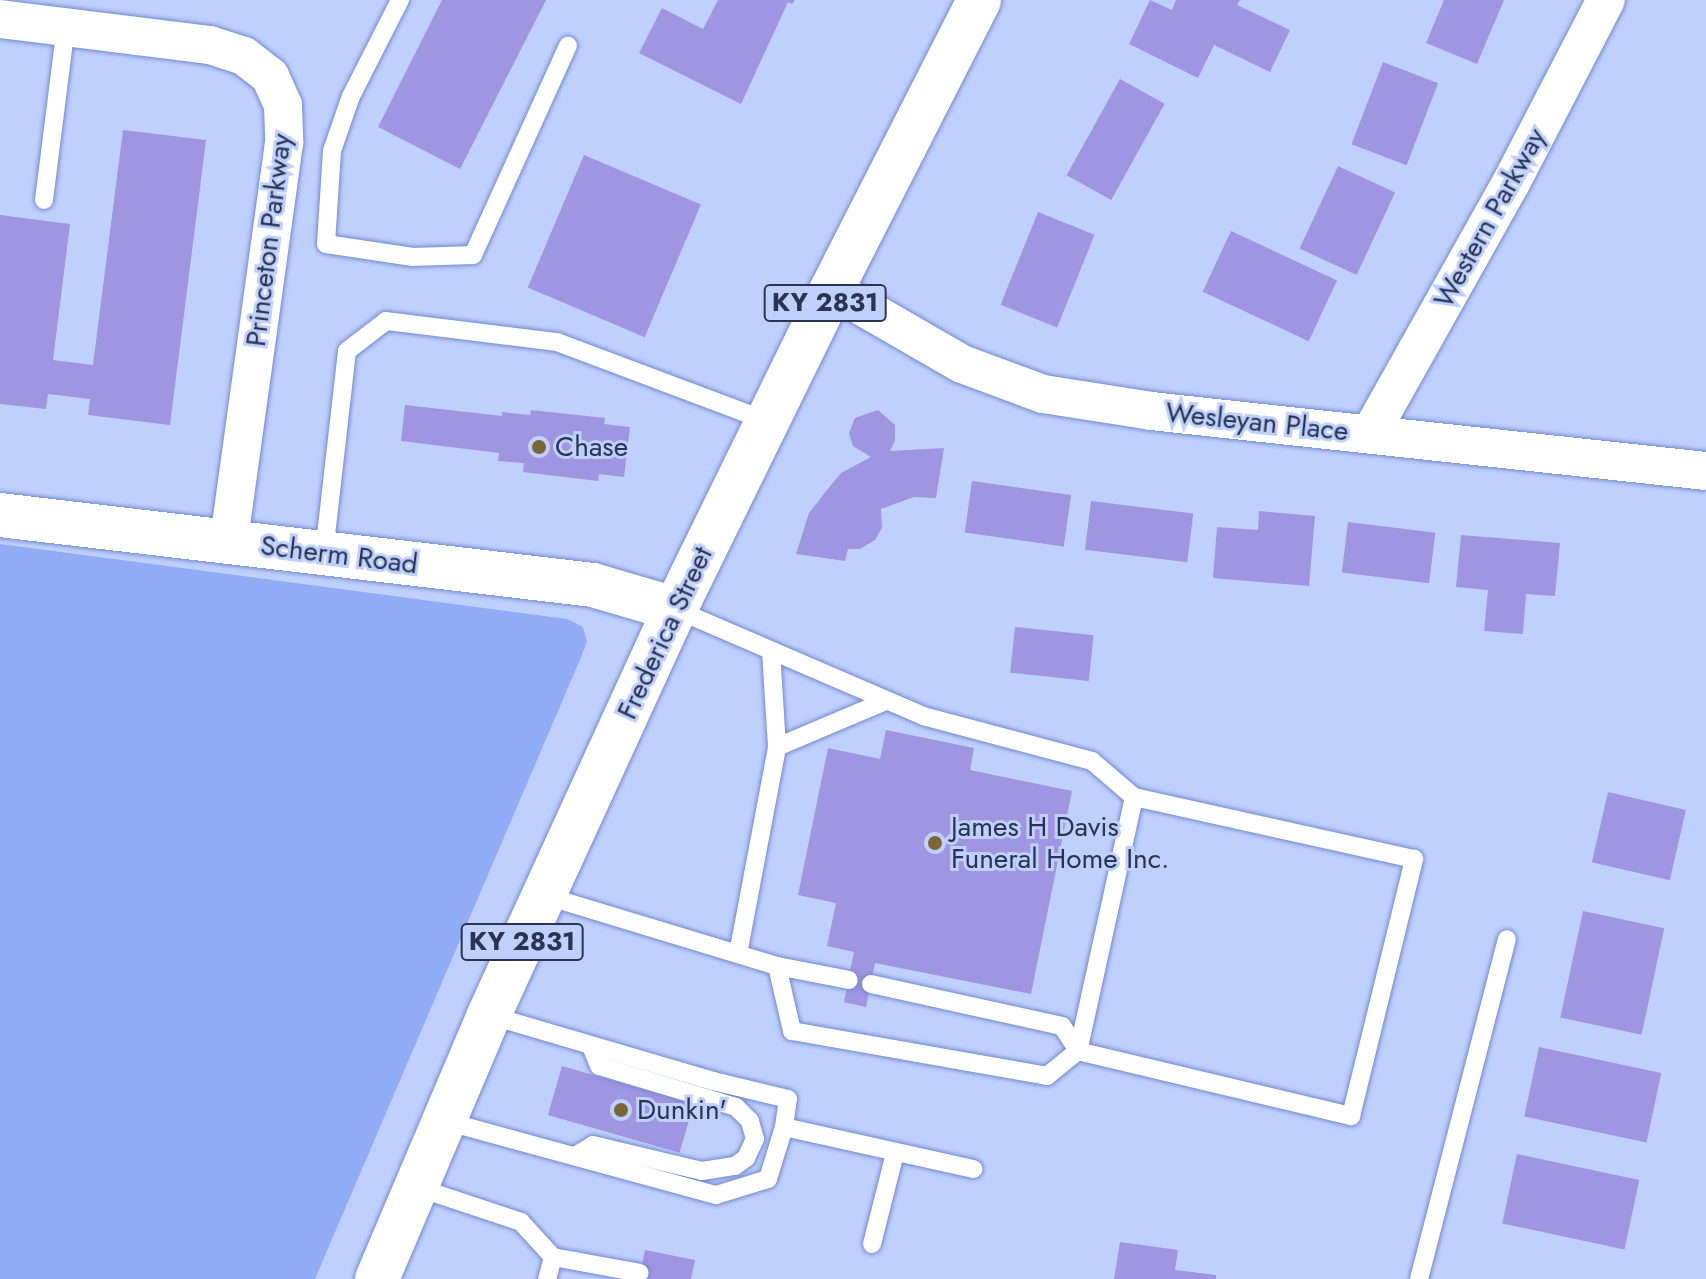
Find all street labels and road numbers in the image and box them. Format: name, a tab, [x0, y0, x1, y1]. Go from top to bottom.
street label: Western Parkway	[1427, 122, 1553, 314]
street label: Princeton Parkway	[239, 132, 299, 348]
road number: KY 2831	[763, 281, 887, 325]
street label: Wesleyan Place	[1164, 396, 1350, 448]
street label: Scherm Road	[258, 529, 420, 581]
street label: Frederica Street	[610, 541, 720, 725]
road number: KY 2831	[460, 920, 584, 964]

